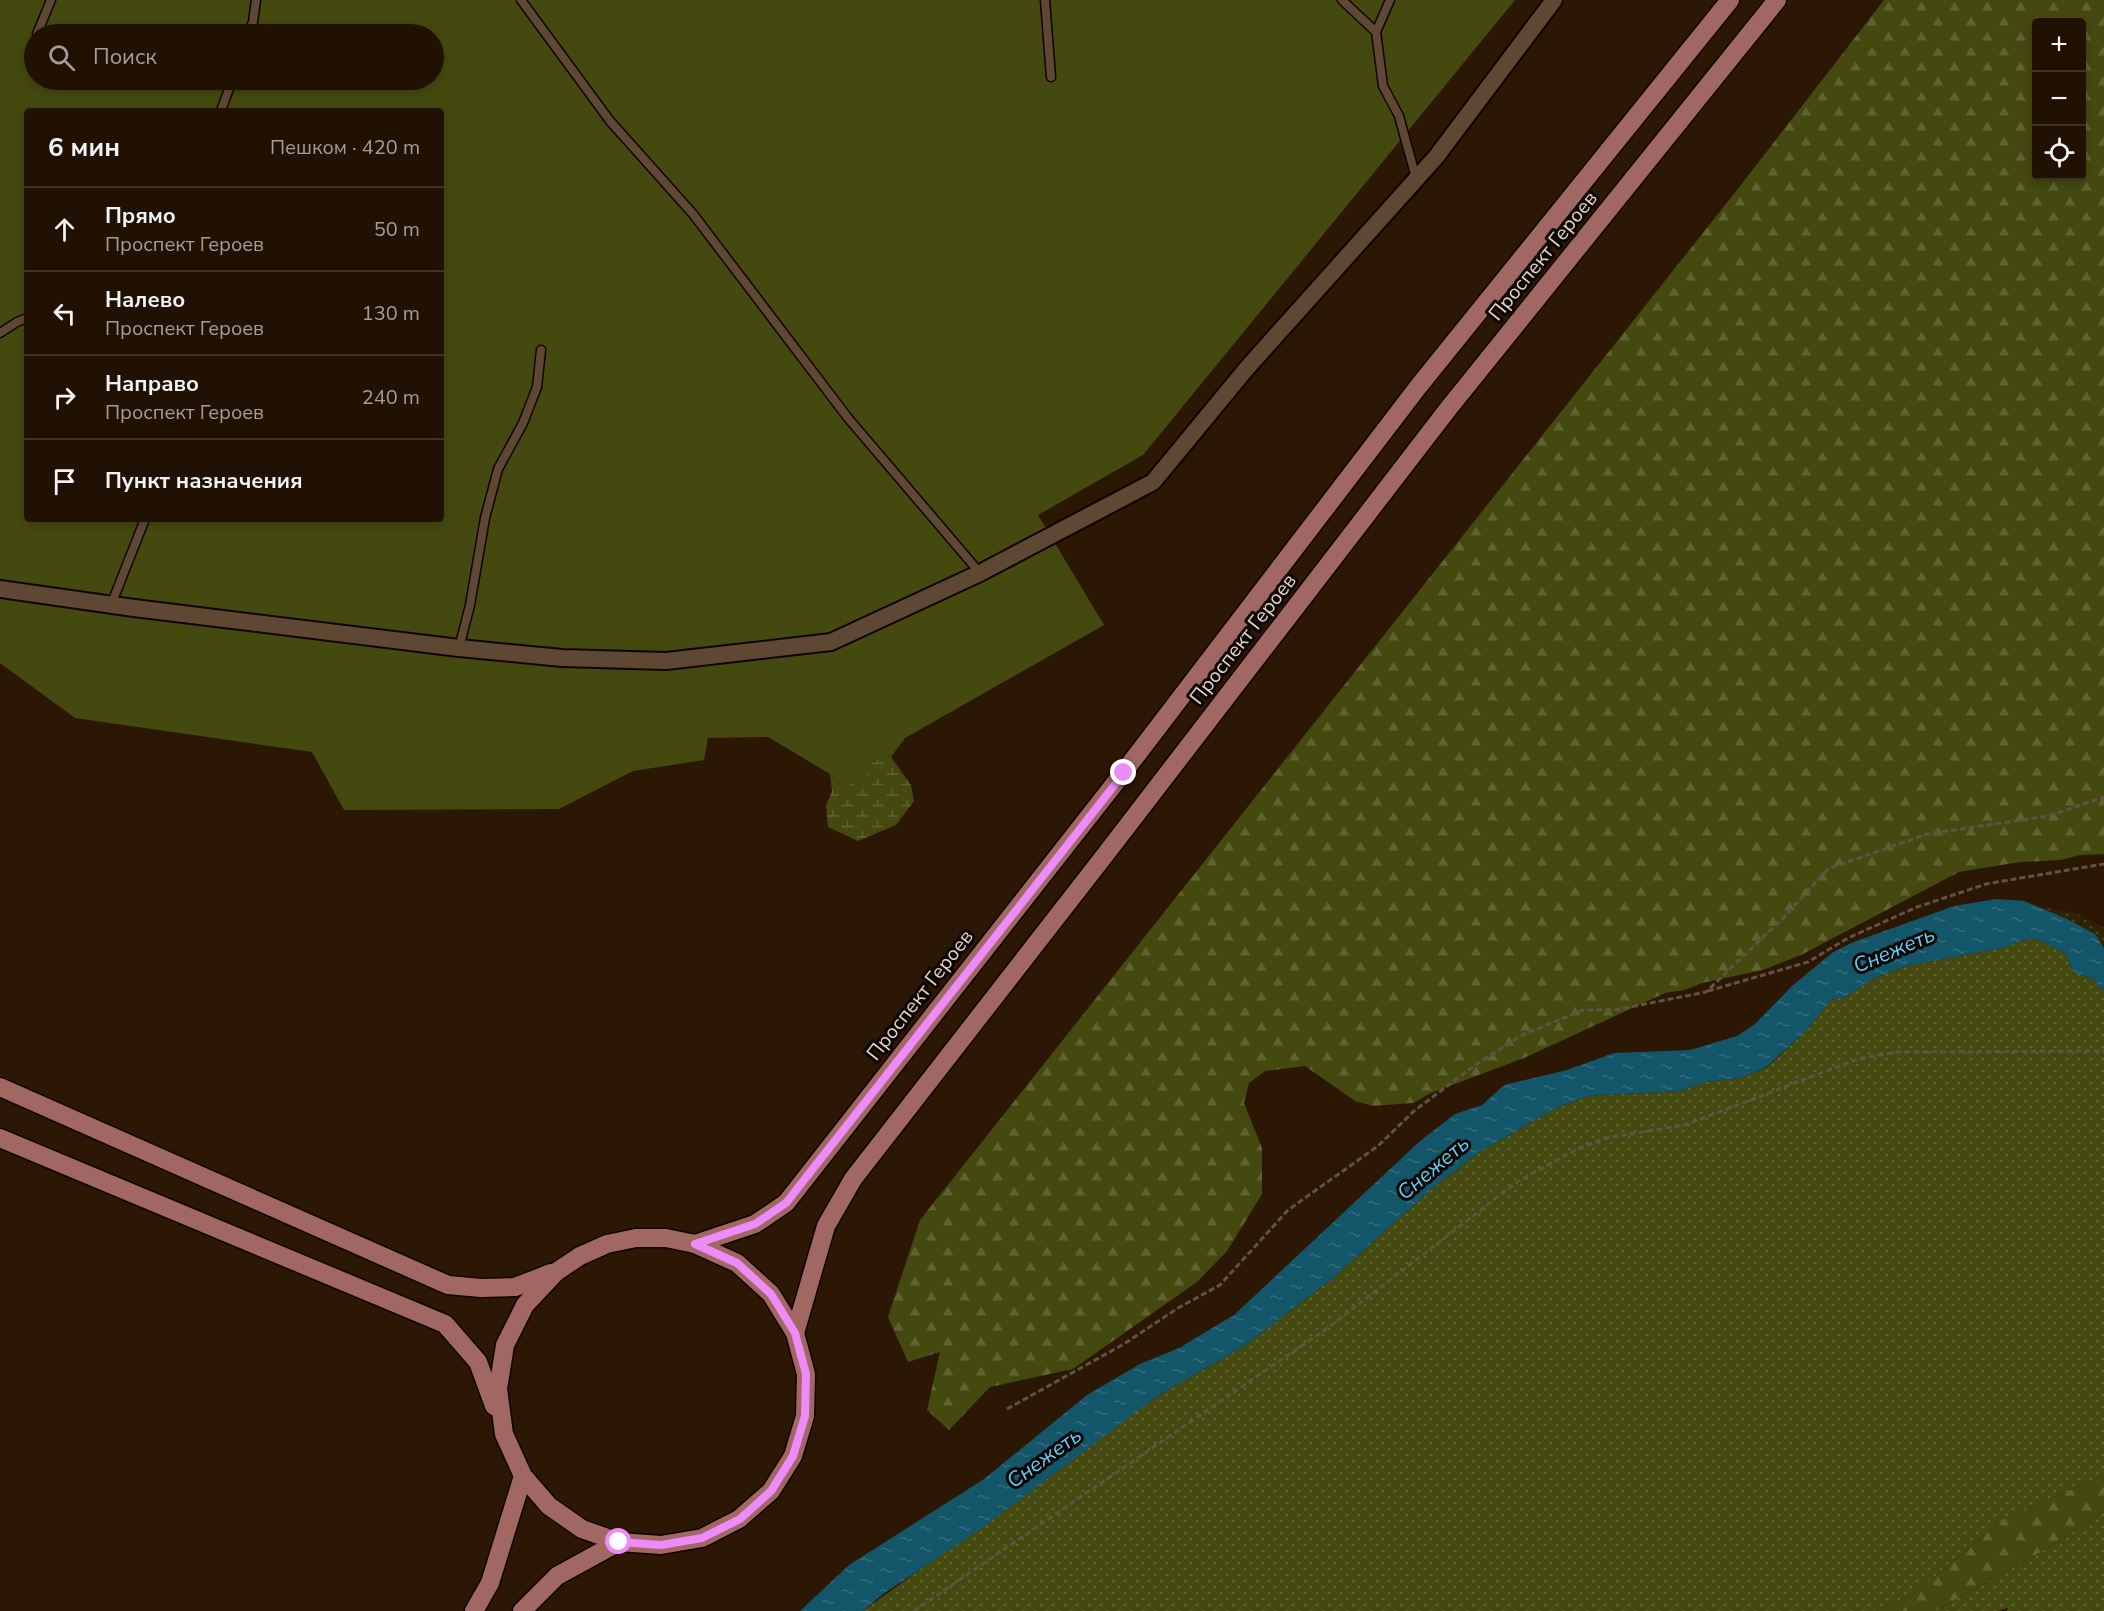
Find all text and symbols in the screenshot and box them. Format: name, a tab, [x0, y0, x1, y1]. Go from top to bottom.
map controls	[2032, 18, 2086, 180]
button: +	[2032, 18, 2086, 72]
search box	[24, 24, 444, 90]
icon: search	[45, 41, 78, 74]
text: Поиск	[93, 42, 157, 72]
button: −	[2032, 72, 2086, 126]
button: locate	[2032, 126, 2086, 180]
text: 6 мин	[48, 130, 120, 165]
text: Пешком · 420 m	[270, 134, 420, 161]
street label: Проспект Героев	[1482, 186, 1604, 326]
text: Прямо	[105, 201, 176, 231]
icon: ahead	[48, 213, 81, 246]
text: 50 m	[374, 216, 420, 243]
text: Проспект Героев	[105, 231, 264, 258]
text: Налево	[105, 285, 185, 315]
icon: left	[48, 297, 81, 330]
text: 130 m	[362, 300, 420, 327]
text: Проспект Героев	[105, 315, 264, 342]
text: Направо	[105, 369, 199, 399]
icon: right	[48, 381, 81, 414]
text: 240 m	[362, 384, 420, 411]
text: Проспект Героев	[105, 399, 264, 426]
icon: arrive	[48, 465, 81, 498]
text: Пункт назначения	[105, 466, 303, 496]
street label: Проспект Героев	[1183, 568, 1303, 710]
route end	[1110, 759, 1136, 785]
water label: Снежеть	[1849, 920, 1939, 980]
street label: Проспект Героев	[860, 924, 980, 1066]
water label: Снежеть	[1391, 1130, 1475, 1206]
water label: Снежеть	[1001, 1421, 1087, 1495]
route start	[605, 1528, 631, 1554]

